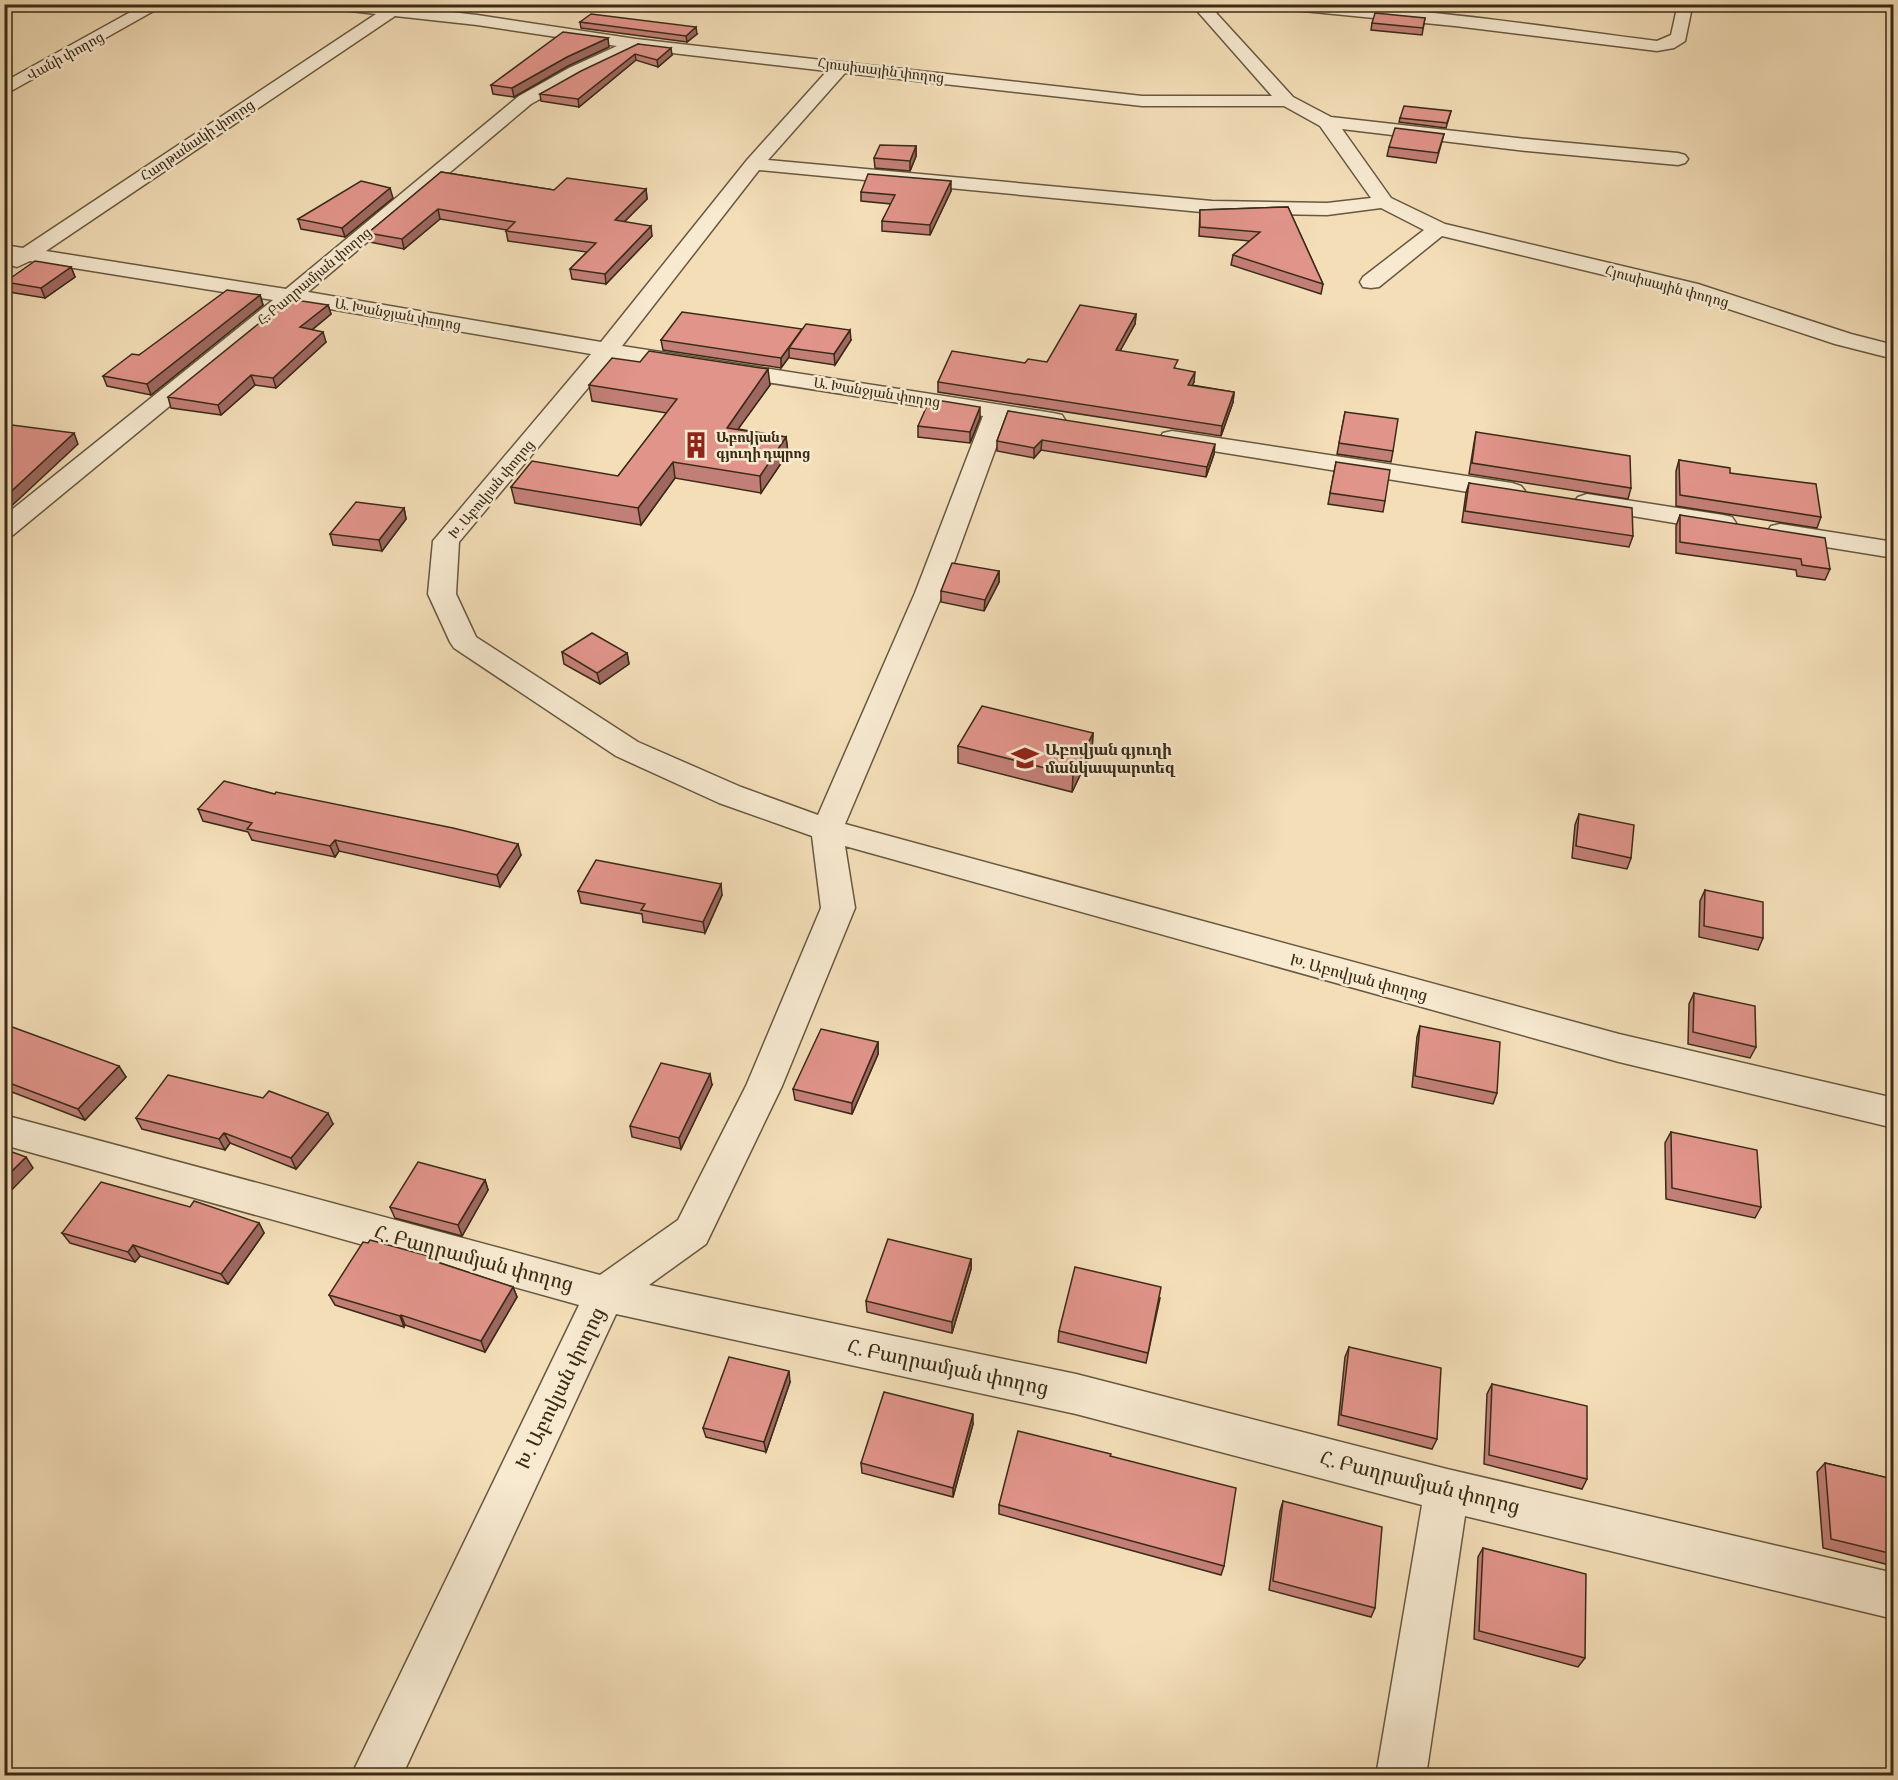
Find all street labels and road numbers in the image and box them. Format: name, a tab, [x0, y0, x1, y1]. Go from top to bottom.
street label: Վանի փողոց	[23, 27, 107, 86]
street label: Հյուսիսային փողոց	[817, 53, 945, 88]
street label: Հաղթանակի փողոց	[137, 95, 258, 186]
street label: Հ․ Բաղրամյան փողոց	[253, 223, 375, 330]
street label: Հյուսիսային փողոց	[1603, 261, 1731, 312]
street label: Ա․ Խանջյան փողոց	[333, 294, 463, 335]
street label: Ա․ Խանջյան փողոց	[812, 373, 942, 412]
street label: Խ․ Աբովյան փողոց	[444, 436, 539, 543]
street label: Խ․ Աբովյան փողոց	[1287, 949, 1430, 1007]
street label: Հ․ Բաղրամյան փողոց	[371, 1219, 577, 1298]
street label: Խ․ Աբովյան փողոց	[509, 1303, 611, 1474]
street label: Հ․ Բաղրամյան փողոց	[845, 1333, 1051, 1402]
street label: Հ․ Բաղրամյան փողոց	[1317, 1445, 1523, 1520]

